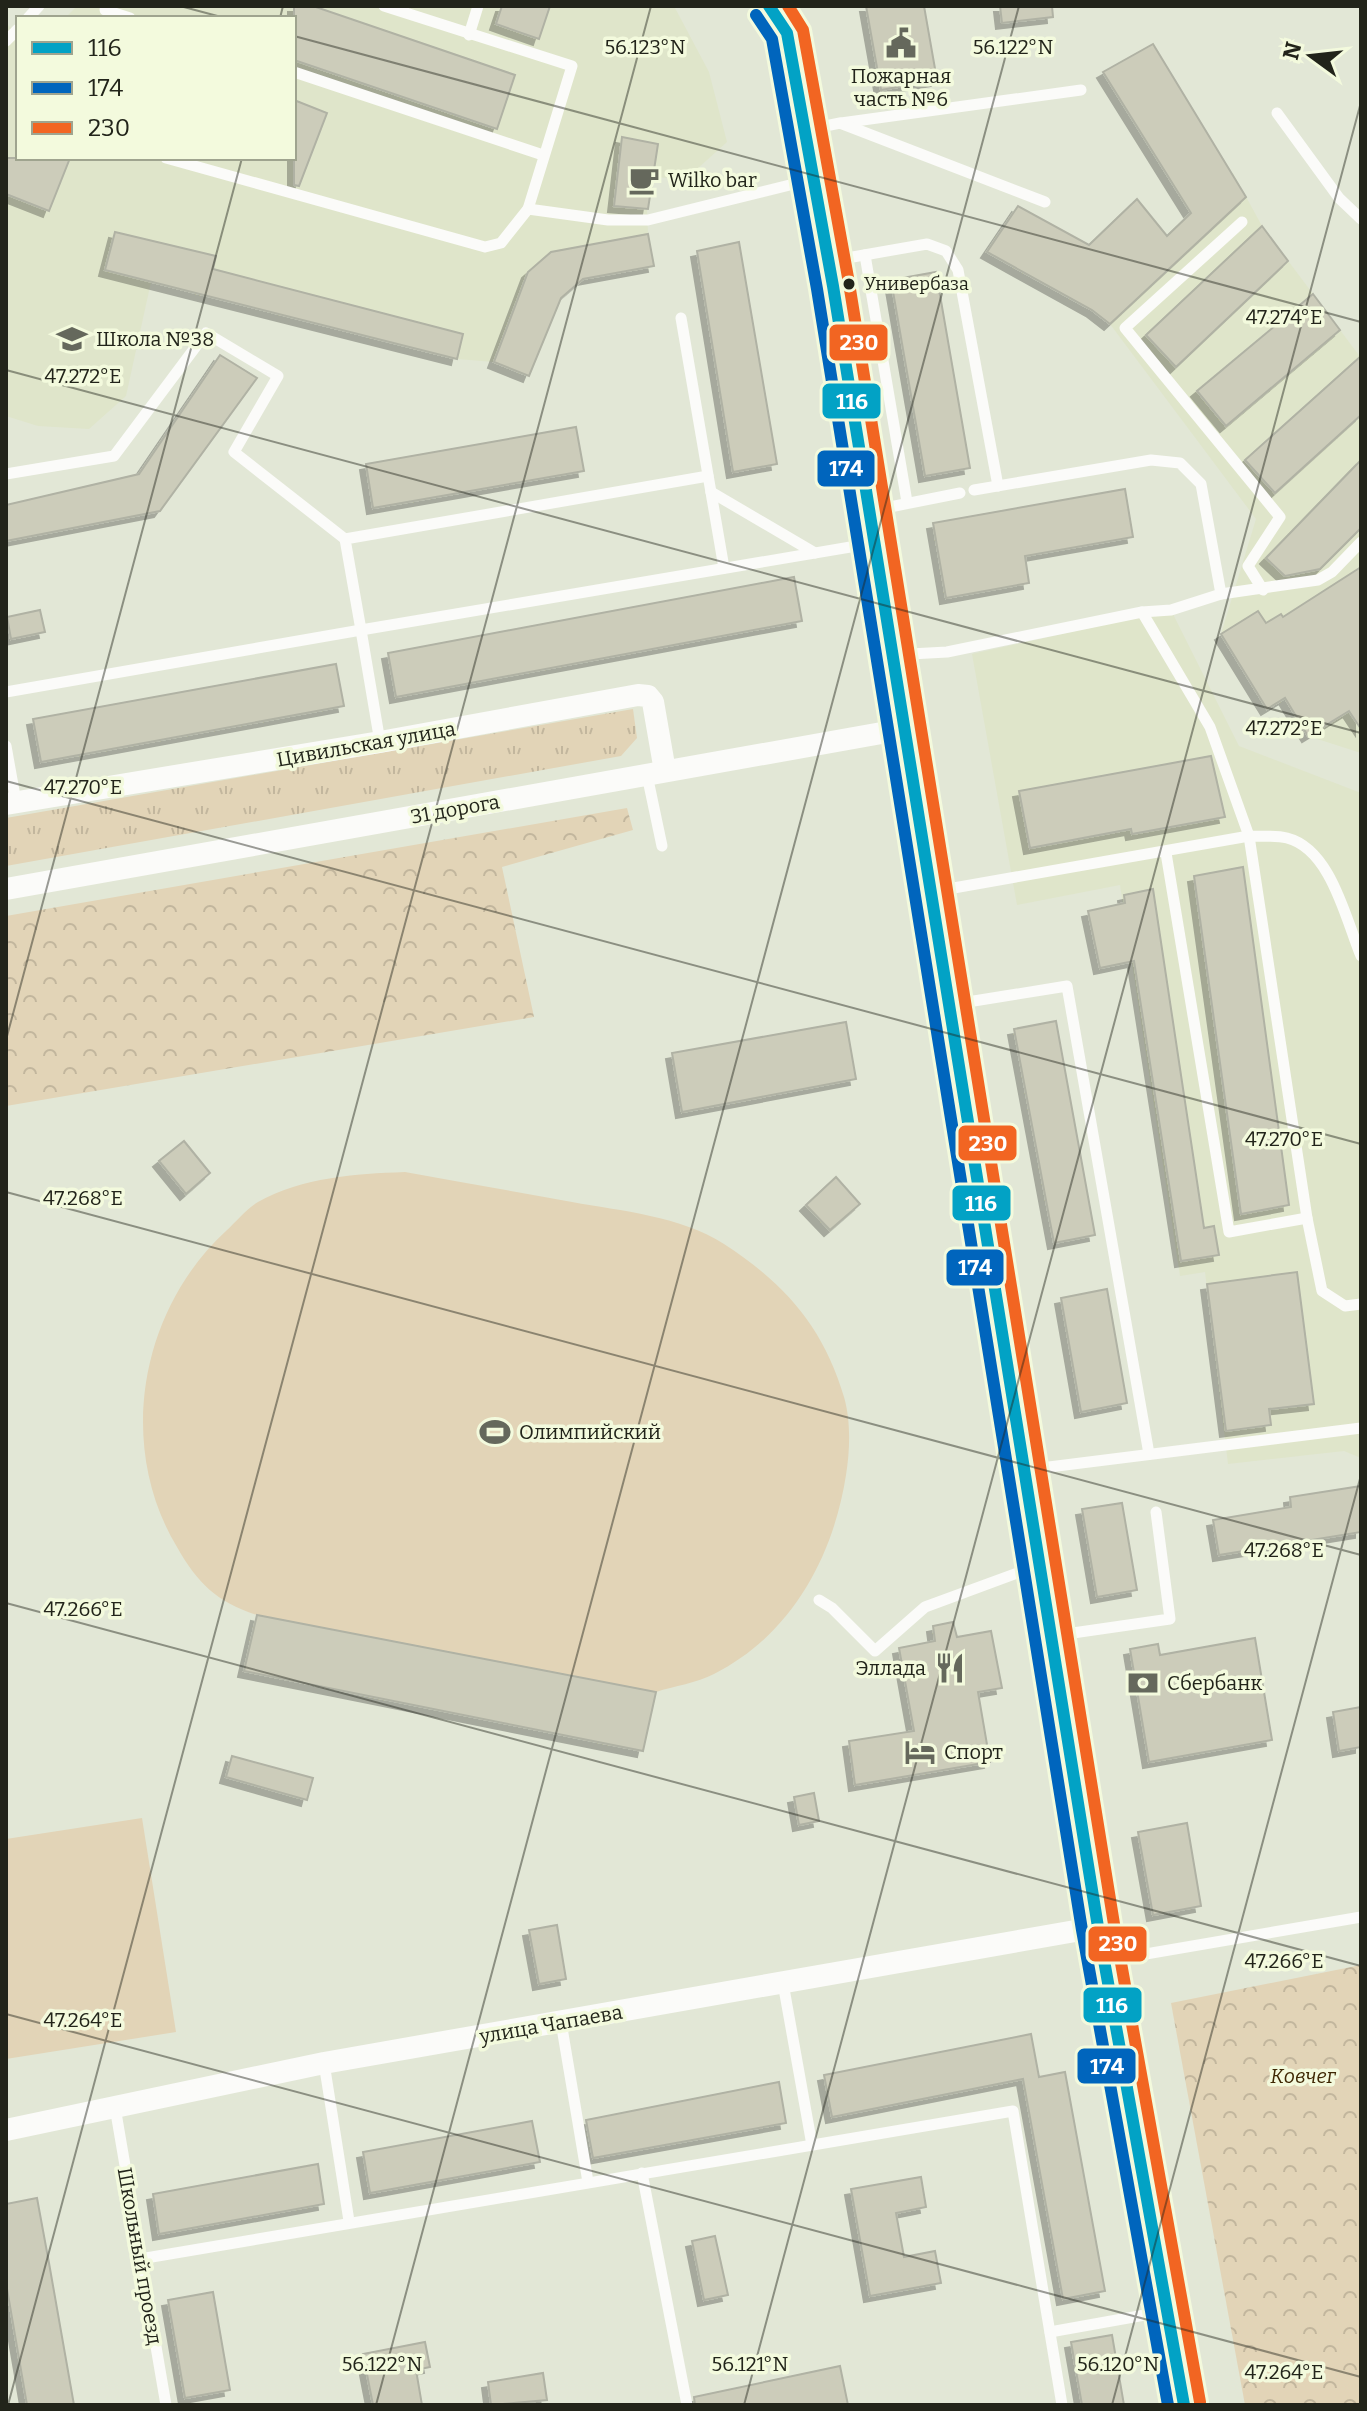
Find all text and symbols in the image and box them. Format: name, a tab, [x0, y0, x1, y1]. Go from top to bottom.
legend	[16, 16, 296, 160]
north arrow	[1271, 16, 1351, 96]
public building icon: Пожарная часть №6	[884, 26, 918, 60]
text: 116	[88, 34, 122, 62]
text: 56.123°N	[604, 35, 686, 59]
text: 56.122°N	[973, 35, 1053, 59]
text: N	[1277, 39, 1307, 63]
place label: Пожарная часть №6	[851, 64, 951, 111]
text: 174	[88, 74, 123, 102]
text: 230	[88, 114, 130, 142]
cafe icon: Wilko bar	[627, 163, 661, 197]
place label: Wilko bar	[668, 168, 757, 192]
place label: Универбаза	[864, 273, 969, 295]
marker: Универбаза	[841, 276, 857, 292]
text: 47.274°E	[1246, 305, 1322, 329]
school or university icon: Школа №38	[55, 322, 89, 356]
line badge: 230	[828, 323, 889, 362]
place label: Школа №38	[96, 327, 214, 351]
text: 230	[839, 329, 879, 356]
text: 47.272°E	[45, 364, 121, 388]
line badge: 116	[821, 382, 882, 420]
text: 116	[836, 388, 868, 415]
line badge: 174	[816, 449, 876, 488]
text: 174	[829, 455, 864, 482]
street label: Цивильская улица	[275, 716, 457, 772]
text: 47.272°E	[1246, 716, 1322, 740]
text: 47.270°E	[44, 775, 122, 799]
street label: 31 дорога	[409, 789, 501, 829]
line badge: 230	[957, 1124, 1018, 1162]
text: 47.270°E	[1245, 1127, 1323, 1151]
text: 230	[968, 1130, 1008, 1157]
line badge: 116	[951, 1184, 1012, 1222]
text: 47.268°E	[43, 1186, 123, 1210]
text: 116	[965, 1190, 997, 1217]
line badge: 174	[945, 1248, 1005, 1287]
text: 174	[958, 1254, 993, 1281]
sports icon: Олимпийский	[478, 1415, 512, 1449]
place label: Олимпийский	[519, 1420, 661, 1444]
text: 47.268°E	[1244, 1538, 1324, 1562]
text: 47.266°E	[43, 1597, 123, 1621]
restaurant icon: Эллада	[933, 1651, 967, 1685]
place label: Эллада	[855, 1656, 926, 1680]
bank icon: Сбербанк	[1126, 1666, 1160, 1700]
place label: Сбербанк	[1167, 1671, 1262, 1695]
hotel icon: Спорт	[903, 1735, 937, 1769]
place label: Спорт	[944, 1740, 1003, 1764]
line badge: 230	[1087, 1925, 1148, 1963]
text: 230	[1098, 1930, 1138, 1957]
text: 47.266°E	[1244, 1949, 1324, 1973]
line badge: 116	[1082, 1986, 1143, 2024]
text: 116	[1096, 1992, 1128, 2019]
street label: улица Чапаева	[477, 2000, 624, 2049]
text: 47.264°E	[44, 2008, 122, 2032]
line badge: 174	[1076, 2047, 1137, 2085]
text: 174	[1090, 2053, 1125, 2080]
park label: Ковчег	[1270, 2064, 1336, 2088]
street label: Школьный проезд	[113, 2166, 167, 2346]
text: 56.122°N	[342, 2352, 422, 2376]
text: 56.121°N	[712, 2352, 789, 2376]
text: 56.120°N	[1077, 2352, 1159, 2376]
text: 47.264°E	[1245, 2360, 1323, 2384]

